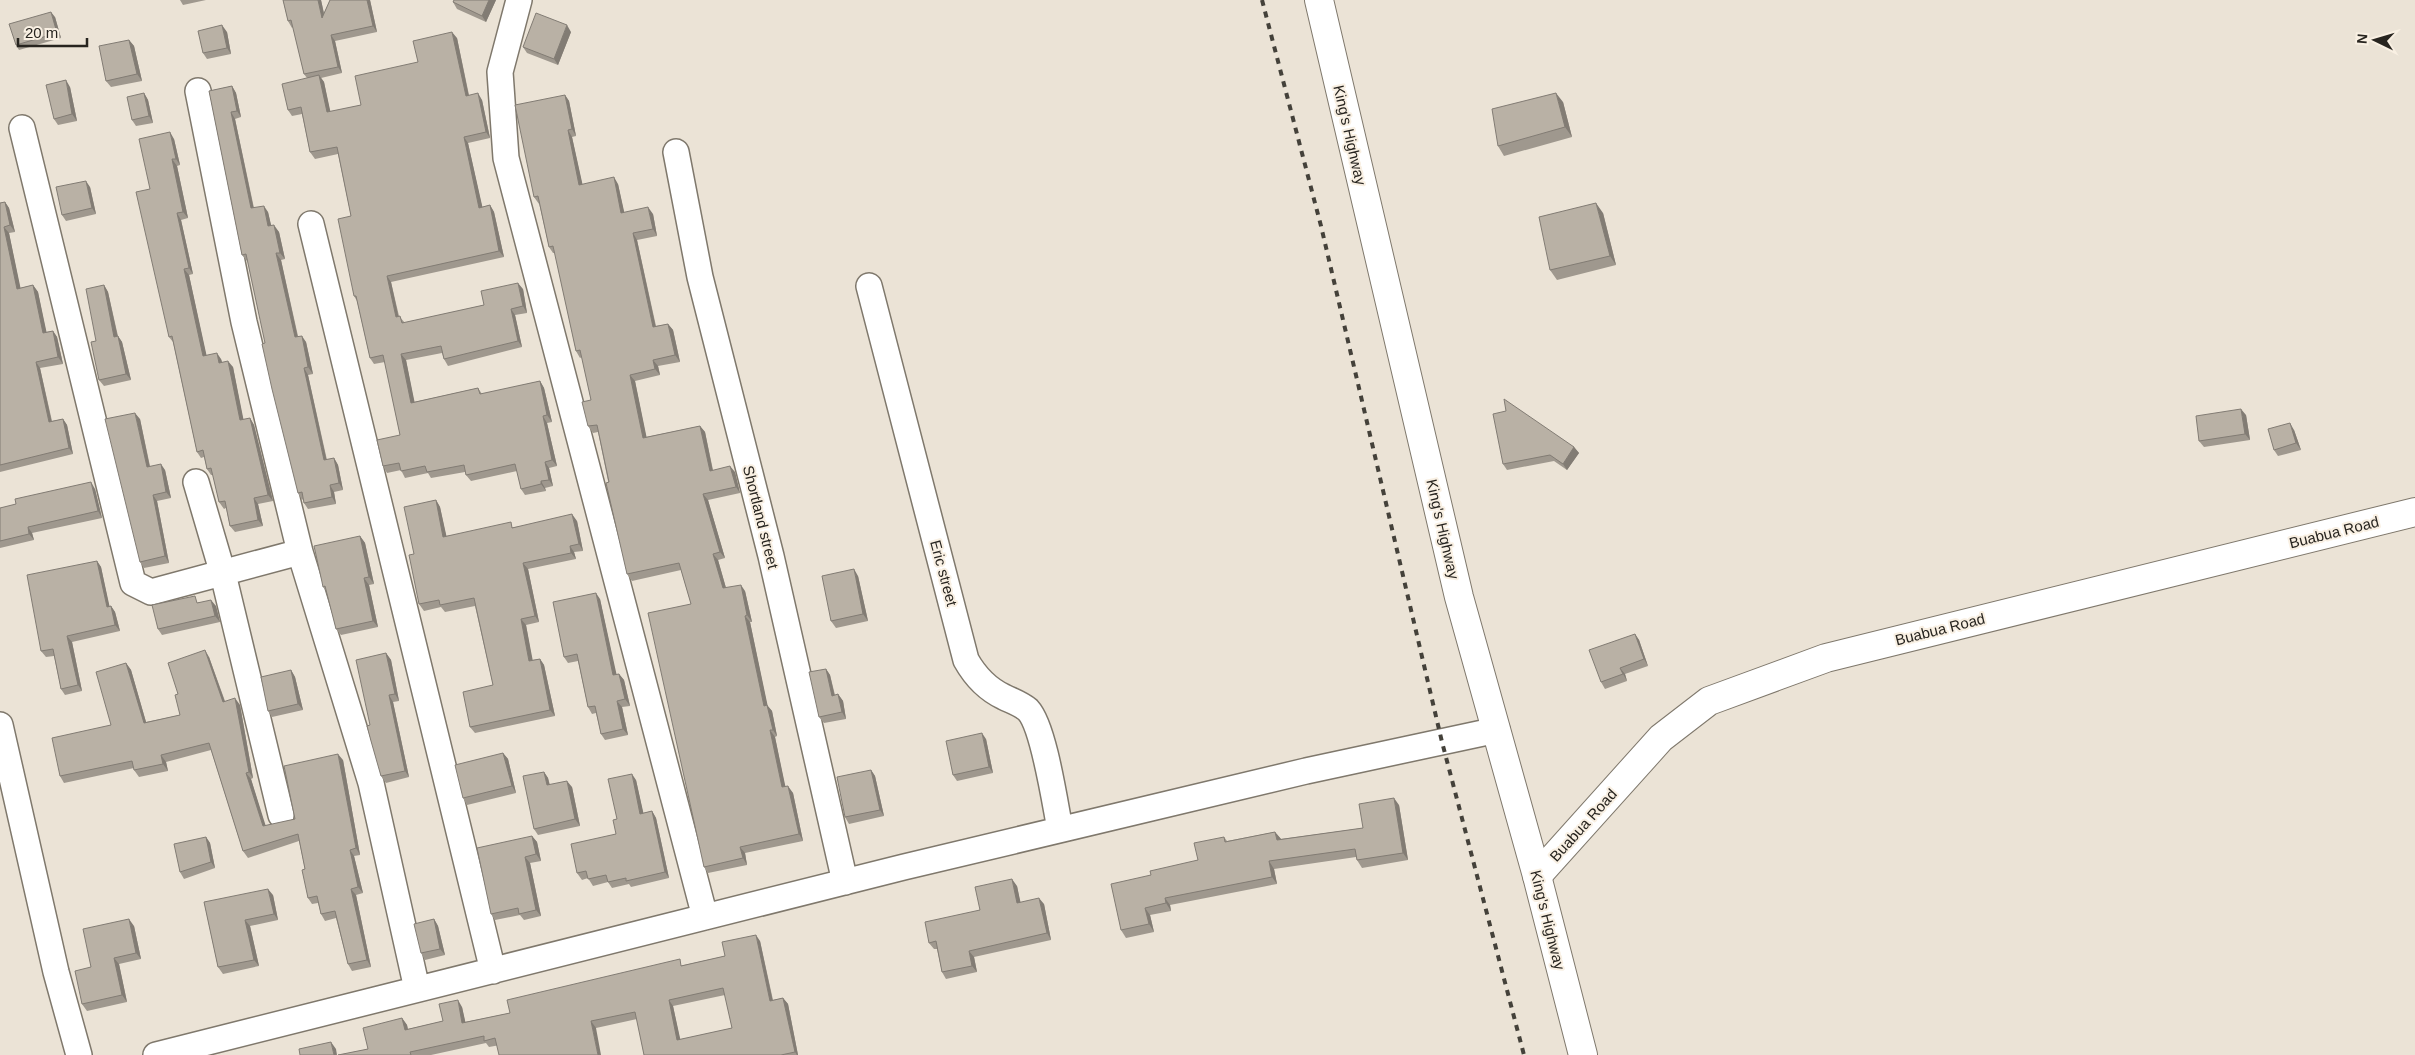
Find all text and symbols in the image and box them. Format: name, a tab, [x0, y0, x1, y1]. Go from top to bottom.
scale bar	[18, 15, 86, 47]
north arrow	[2350, 15, 2400, 65]
text: 20 m	[25, 24, 58, 41]
text: N	[2354, 33, 2370, 45]
street label: King's Highway	[1330, 83, 1370, 187]
street label: Shortland street	[740, 464, 782, 571]
street label: King's Highway	[1423, 477, 1463, 581]
street label: Buabua Road	[2287, 513, 2381, 551]
street label: Eric street	[927, 538, 961, 609]
street label: Buabua Road	[1893, 610, 1987, 648]
street label: Buabua Road	[1546, 785, 1620, 865]
street label: King's Highway	[1527, 868, 1569, 972]

